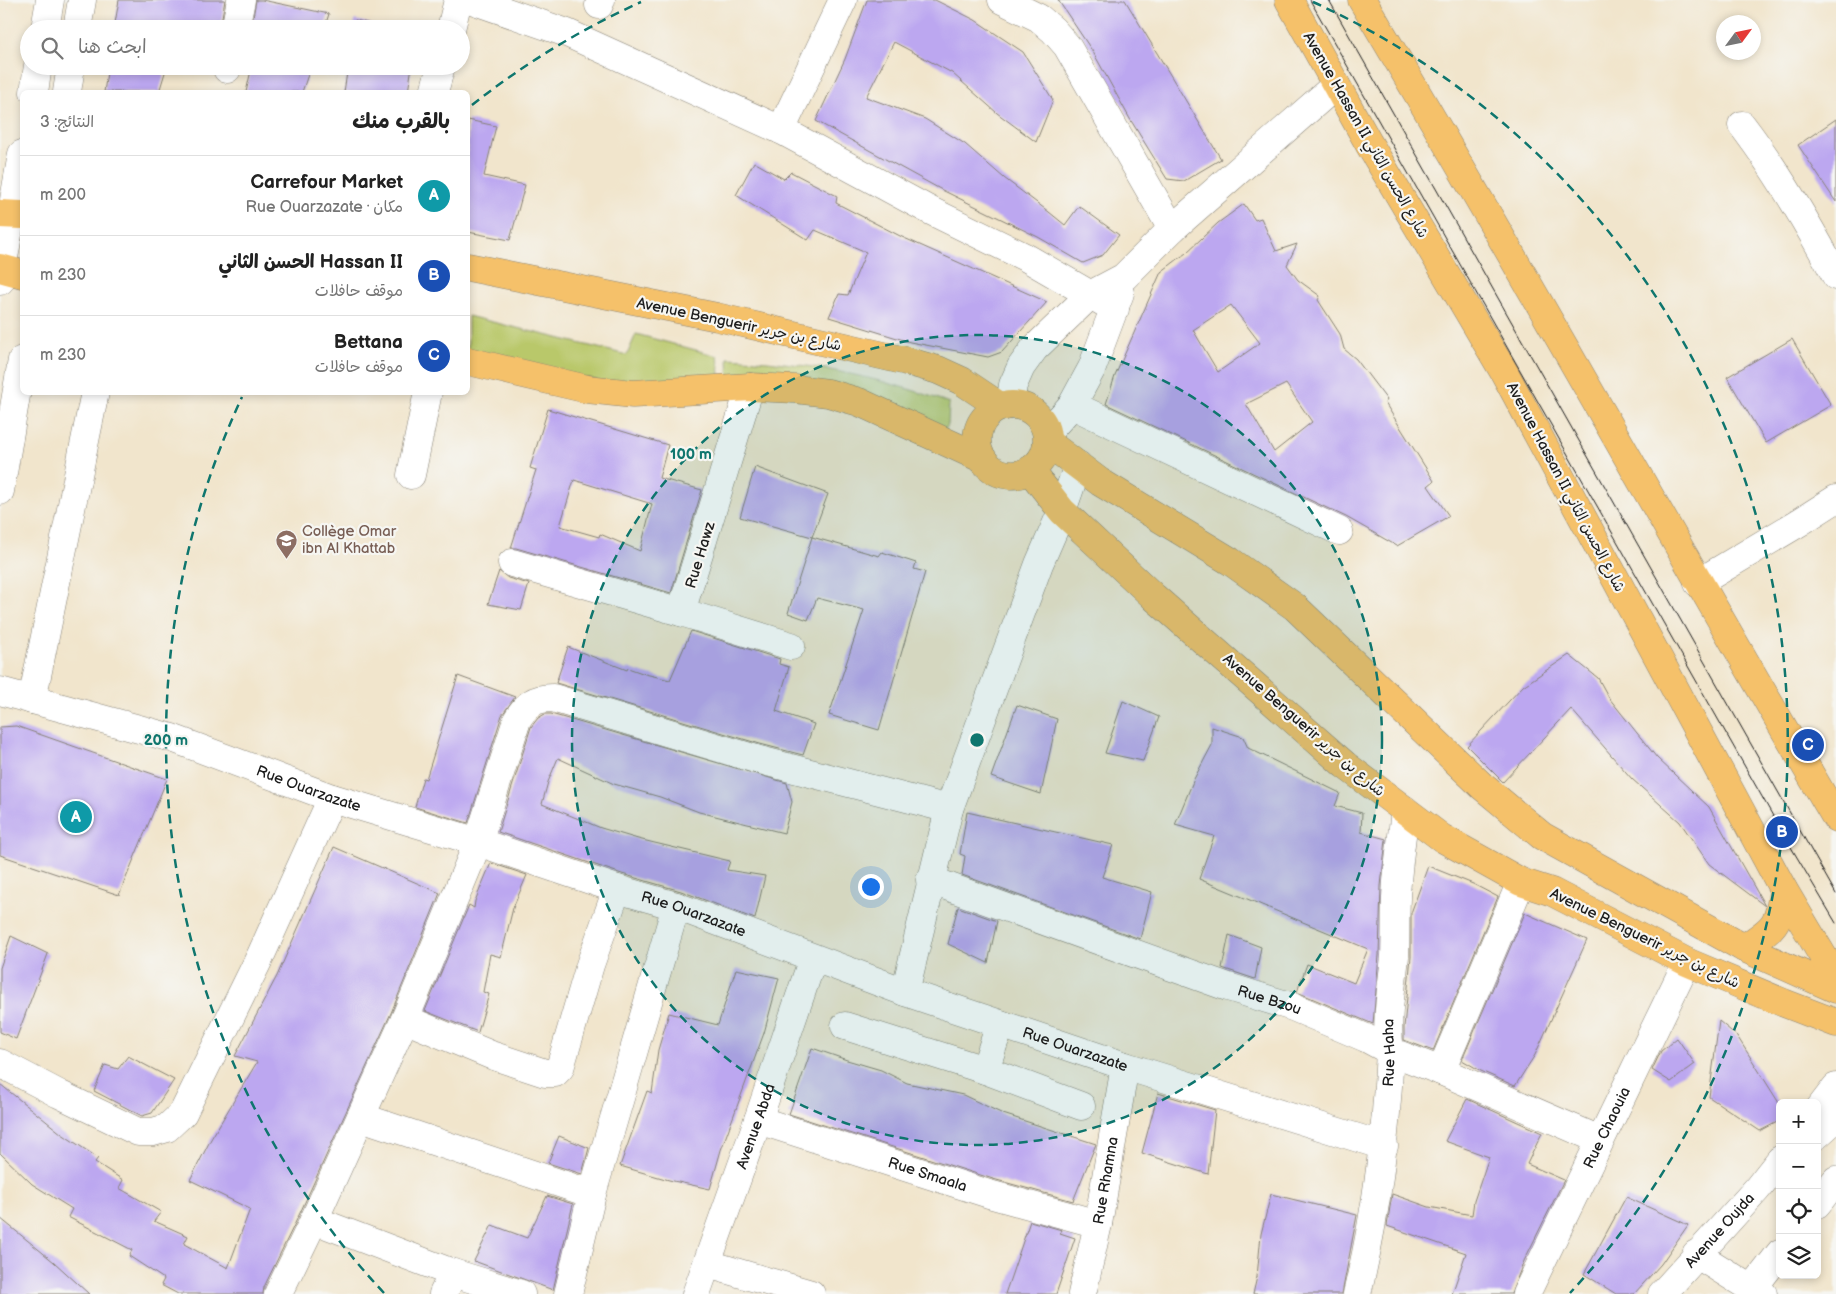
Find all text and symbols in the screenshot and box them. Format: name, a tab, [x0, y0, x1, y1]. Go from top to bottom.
north arrow	[1716, 15, 1761, 60]
search box	[20, 20, 470, 75]
street label: Avenue Hassan II شارع الحسن الثاني	[1296, 29, 1433, 243]
icon: search	[38, 34, 66, 62]
text: ابحث هنا	[78, 36, 147, 59]
text: بالقرب منك	[352, 109, 450, 134]
text: النتائج: 3	[40, 113, 94, 132]
text: Carrefour Market	[251, 171, 403, 194]
text: 200 m	[40, 186, 86, 205]
text: A	[429, 186, 439, 205]
text: مكان · Rue Ouarzazate	[246, 198, 403, 217]
text: Hassan II الحسن الثاني	[219, 251, 403, 274]
text: 230 m	[40, 266, 86, 285]
text: B	[428, 266, 440, 285]
text: موقف حافلات	[315, 282, 403, 301]
street label: Avenue Benguerir شارع بن جرير	[635, 294, 843, 355]
text: Bettana	[334, 331, 403, 354]
text: 230 m	[40, 346, 86, 365]
text: C	[428, 346, 440, 365]
text: موقف حافلات	[315, 358, 403, 377]
street label: Avenue Hassan II شارع الحسن الثاني	[1499, 379, 1629, 597]
text: 100 m	[670, 445, 712, 464]
street label: Rue Hawz	[681, 519, 720, 591]
place label: Collège Omar ibn Al Khattab	[302, 522, 397, 558]
school or university icon: Collège Omar ibn Al Khattab	[274, 528, 298, 559]
street label: Avenue Benguerir شارع بن جرير	[1219, 650, 1389, 801]
pin: C	[1792, 726, 1824, 764]
text: 200 m	[144, 731, 188, 750]
centre of rings	[968, 731, 986, 749]
street label: Rue Ouarzazate	[253, 761, 363, 816]
pin: A	[60, 798, 92, 836]
pin: B	[1766, 813, 1798, 851]
your location	[858, 874, 884, 900]
street label: Avenue Benguerir شارع بن جرير	[1547, 884, 1743, 993]
street label: Rue Ouarzazate	[639, 887, 749, 941]
street label: Rue Bzou	[1235, 981, 1304, 1019]
street label: Rue Haha	[1379, 1018, 1400, 1087]
street label: Rue Ouarzazate	[1020, 1023, 1130, 1076]
street label: Avenue Abda	[732, 1081, 780, 1172]
street label: Rue Chaouia	[1579, 1084, 1635, 1172]
map controls	[1776, 1099, 1821, 1279]
button: +	[1776, 1099, 1821, 1144]
street label: Rue Rhamna	[1089, 1135, 1123, 1226]
button: −	[1776, 1144, 1821, 1189]
street label: Rue Smaala	[885, 1153, 969, 1196]
street label: Avenue Oujda	[1681, 1189, 1759, 1272]
button: locate	[1776, 1189, 1821, 1234]
button: layers	[1776, 1234, 1821, 1279]

